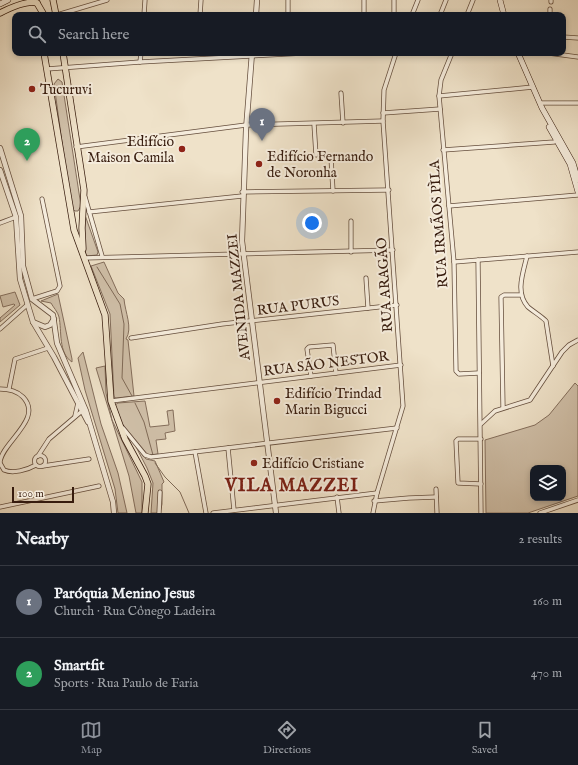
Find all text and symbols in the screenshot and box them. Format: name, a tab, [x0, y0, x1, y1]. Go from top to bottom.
search box	[12, 12, 566, 56]
icon: search	[26, 23, 48, 45]
text: Search here	[58, 25, 129, 44]
place label: Tucuruvi	[40, 81, 92, 99]
marker: Tucuruvi	[27, 84, 37, 94]
pin: 1	[249, 108, 275, 141]
pin: 2	[14, 128, 40, 161]
place label: Edifício Maison Camila	[88, 133, 175, 167]
marker: Edifício Maison Camila	[177, 144, 187, 154]
place label: Edifício Fernando de Noronha	[267, 148, 374, 182]
marker: Edifício Fernando de Noronha	[254, 159, 264, 169]
street label: RUA IRMÃOS PÌLA	[425, 159, 452, 289]
your location	[302, 213, 322, 233]
street label: AVENIDA MAZZEI	[223, 233, 255, 362]
street label: RUA ARAGÃO	[372, 236, 397, 333]
street label: RUA PURUS	[256, 292, 340, 320]
street label: RUA SÃO NESTOR	[262, 346, 390, 381]
place label: Edifício Trindad Marin Bigucci	[285, 385, 382, 419]
marker: Edifício Trindad Marin Bigucci	[272, 396, 282, 406]
place label: Edifício Cristiane	[262, 455, 365, 473]
marker: Edifício Cristiane	[249, 458, 259, 468]
map controls	[530, 465, 566, 501]
button: layers	[530, 465, 566, 501]
district label: VILA MAZZEI	[224, 475, 359, 498]
scale bar	[12, 485, 74, 504]
text: 100 m	[18, 487, 44, 501]
text: Nearby	[16, 529, 69, 550]
text: 2 results	[518, 531, 562, 548]
text: Paróquia Menino Jesus	[54, 584, 195, 603]
text: 1	[27, 593, 31, 610]
text: 160 m	[532, 593, 562, 610]
text: Church · Rua Cônego Ladeira	[54, 603, 215, 620]
text: Smartfit	[54, 656, 104, 675]
text: 2	[26, 665, 32, 682]
text: 470 m	[531, 665, 562, 682]
text: Sports · Rua Paulo de Faria	[54, 675, 198, 692]
tab: Map	[80, 719, 102, 757]
tab: Directions	[263, 719, 311, 757]
tab: Saved	[472, 719, 498, 757]

